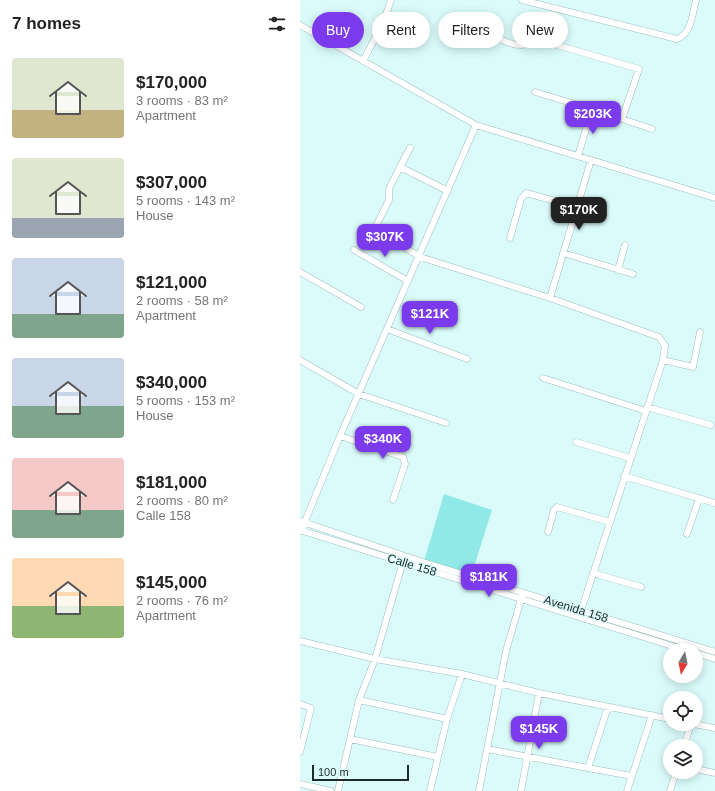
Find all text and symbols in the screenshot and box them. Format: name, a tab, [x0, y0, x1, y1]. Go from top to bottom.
chip: Buy	[312, 12, 364, 48]
chip: Rent	[372, 12, 430, 48]
chip: Filters	[438, 12, 504, 48]
chip: New	[512, 12, 568, 48]
icon: filters	[266, 13, 288, 35]
text: 7 homes	[12, 14, 81, 33]
text: $170,000	[136, 73, 207, 92]
icon: home	[44, 74, 92, 122]
text: 3 rooms · 83 m²	[136, 93, 228, 108]
pin: $203K	[565, 101, 621, 135]
text: $203K	[574, 106, 612, 121]
text: Apartment	[136, 108, 196, 123]
text: $307,000	[136, 173, 207, 192]
icon: home	[44, 174, 92, 222]
text: 5 rooms · 143 m²	[136, 193, 235, 208]
pin: $170K	[551, 197, 607, 231]
text: $170K	[560, 202, 598, 217]
text: House	[136, 208, 174, 223]
pin: $307K	[357, 224, 413, 258]
text: $307K	[366, 229, 404, 244]
text: $121,000	[136, 273, 207, 292]
icon: home	[44, 274, 92, 322]
text: 2 rooms · 58 m²	[136, 293, 228, 308]
pin: $121K	[402, 301, 458, 335]
text: $121K	[411, 306, 449, 321]
text: Apartment	[136, 308, 196, 323]
text: $340,000	[136, 373, 207, 392]
icon: home	[44, 374, 92, 422]
text: 5 rooms · 153 m²	[136, 393, 235, 408]
text: House	[136, 408, 174, 423]
pin: $340K	[355, 426, 411, 460]
text: $340K	[364, 431, 402, 446]
text: $181,000	[136, 473, 207, 492]
icon: home	[44, 474, 92, 522]
text: 2 rooms · 80 m²	[136, 493, 228, 508]
text: Calle 158	[136, 508, 191, 523]
street label: Calle 158	[386, 551, 439, 579]
pin: $181K	[461, 564, 517, 598]
text: $181K	[470, 569, 508, 584]
text: $145,000	[136, 573, 207, 592]
icon: home	[44, 574, 92, 622]
text: 2 rooms · 76 m²	[136, 593, 228, 608]
street label: Avenida 158	[542, 593, 610, 626]
text: Apartment	[136, 608, 196, 623]
north arrow	[663, 643, 703, 683]
map controls	[663, 643, 703, 779]
button: locate	[663, 691, 703, 731]
pin: $145K	[511, 716, 567, 750]
text: $145K	[520, 721, 558, 736]
button: layers	[663, 739, 703, 779]
scale bar	[312, 763, 409, 782]
text: 100 m	[318, 766, 349, 778]

